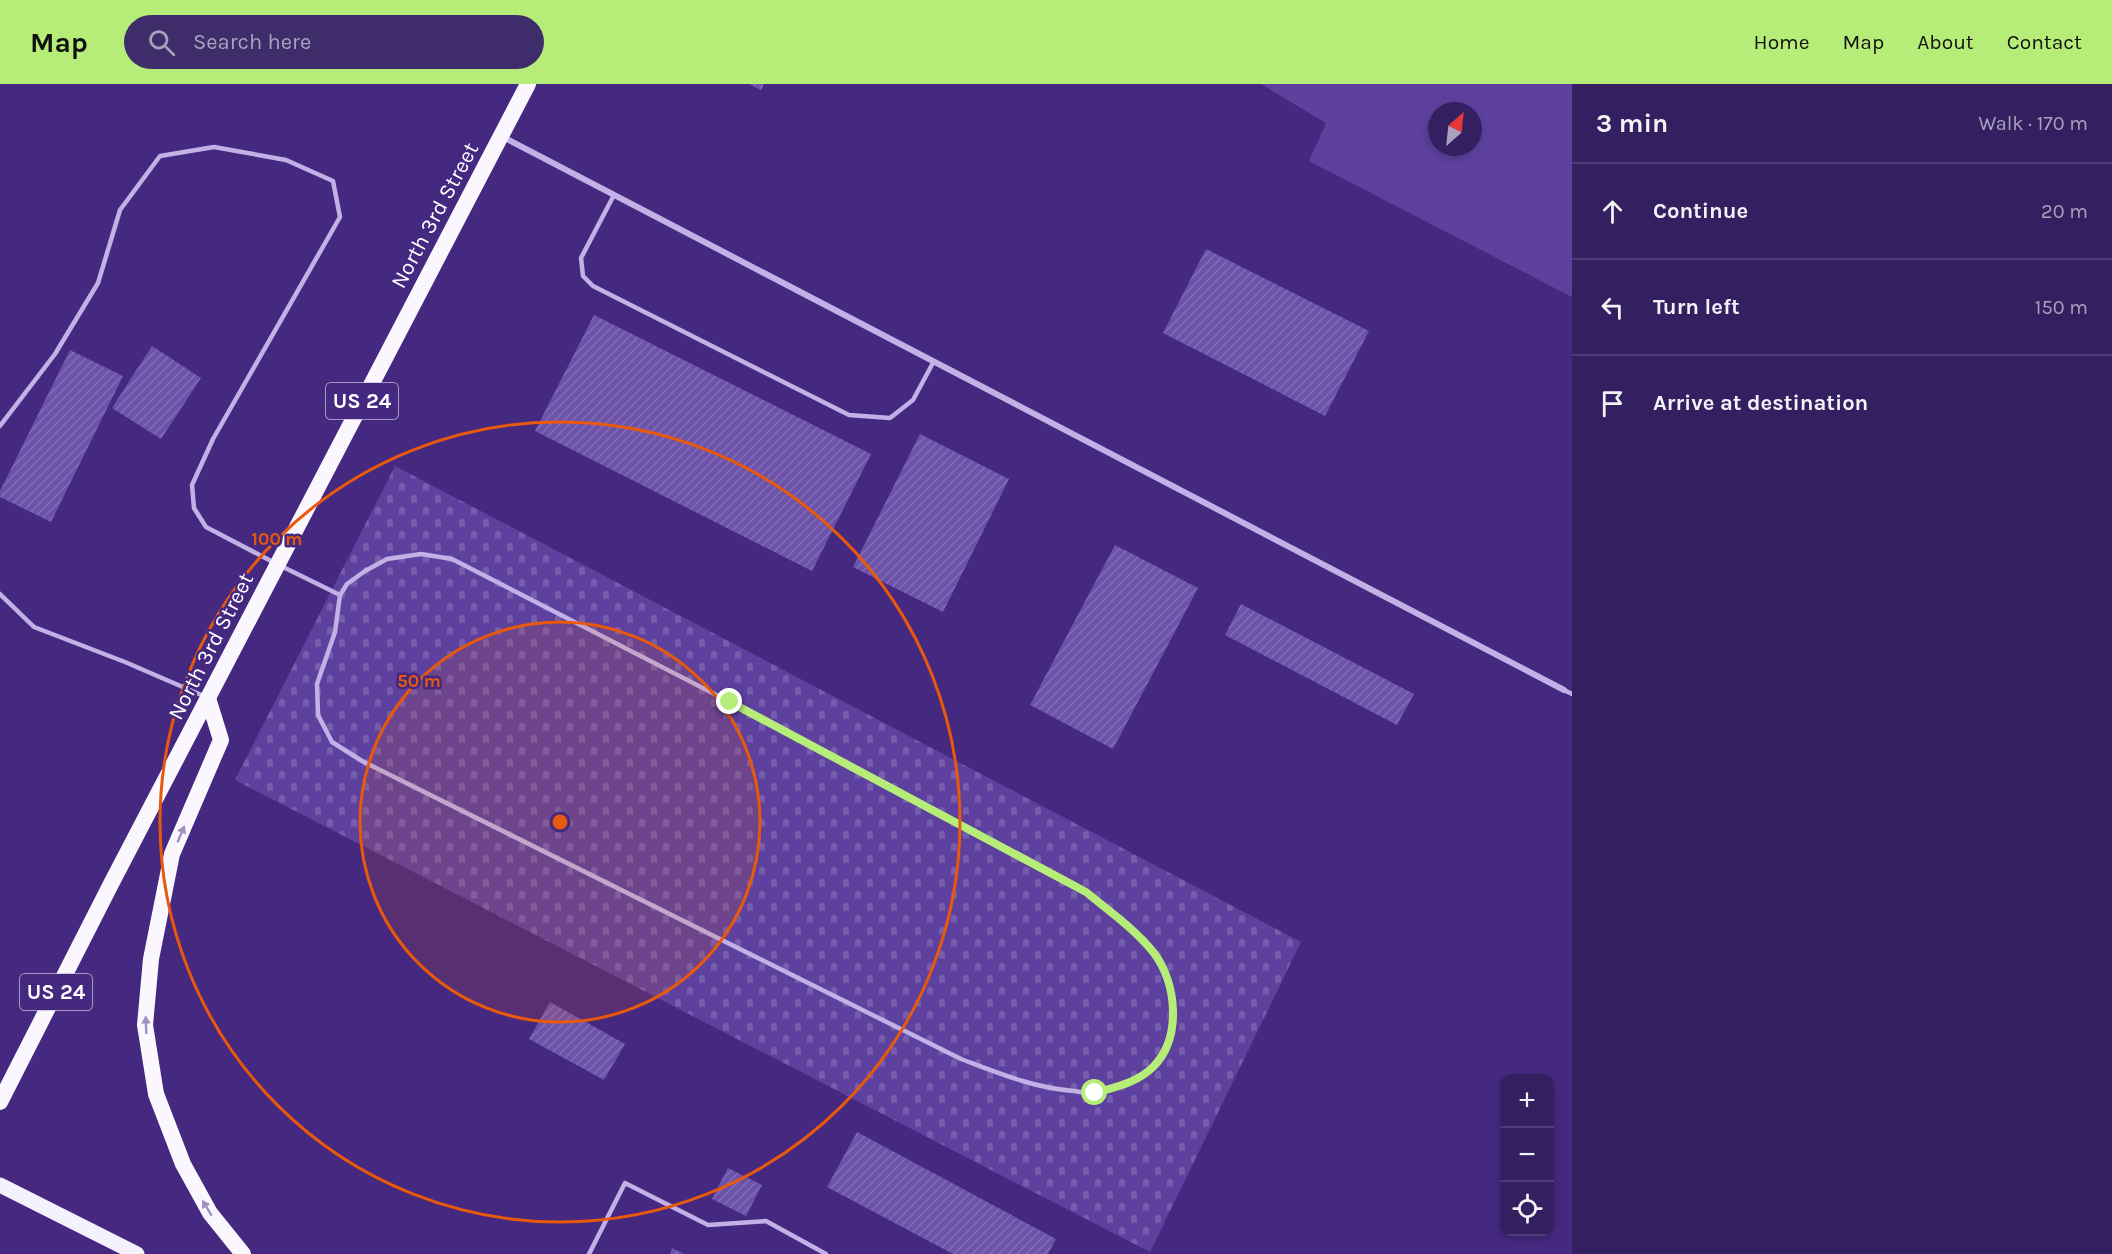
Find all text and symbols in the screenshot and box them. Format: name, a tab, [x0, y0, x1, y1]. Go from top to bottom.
search box	[124, 15, 544, 69]
text: Map	[30, 26, 88, 59]
icon: search	[145, 26, 178, 59]
text: Search here	[193, 29, 311, 55]
text: Home	[1754, 30, 1810, 54]
text: Map	[1843, 30, 1884, 54]
text: About	[1917, 30, 1974, 54]
text: Contact	[2007, 30, 2082, 54]
north arrow	[1428, 102, 1482, 156]
text: 3 min	[1596, 108, 1668, 139]
text: Walk · 170 m	[1978, 112, 2088, 135]
street label: North 3rd Street	[386, 138, 484, 293]
icon: ahead	[1596, 195, 1629, 228]
text: Continue	[1653, 198, 1748, 224]
text: 20 m	[2041, 200, 2088, 223]
icon: left	[1596, 291, 1629, 324]
text: Turn left	[1653, 294, 1740, 320]
text: 150 m	[2035, 296, 2088, 319]
road number: US 24	[326, 383, 398, 419]
icon: arrive	[1596, 387, 1629, 420]
text: Arrive at destination	[1653, 390, 1868, 416]
text: 100 m	[252, 528, 302, 550]
street label: North 3rd Street	[163, 569, 259, 724]
text: 50 m	[397, 670, 441, 692]
route end	[716, 688, 742, 714]
centre of rings	[550, 812, 570, 832]
one-way arrow	[176, 825, 186, 843]
road number: US 24	[20, 974, 92, 1010]
one-way arrow	[141, 1015, 151, 1034]
map controls	[1500, 1074, 1554, 1236]
button: +	[1500, 1074, 1554, 1128]
route start	[1081, 1079, 1107, 1105]
button: −	[1500, 1128, 1554, 1182]
button: locate	[1500, 1182, 1554, 1236]
one-way arrow	[202, 1199, 213, 1216]

